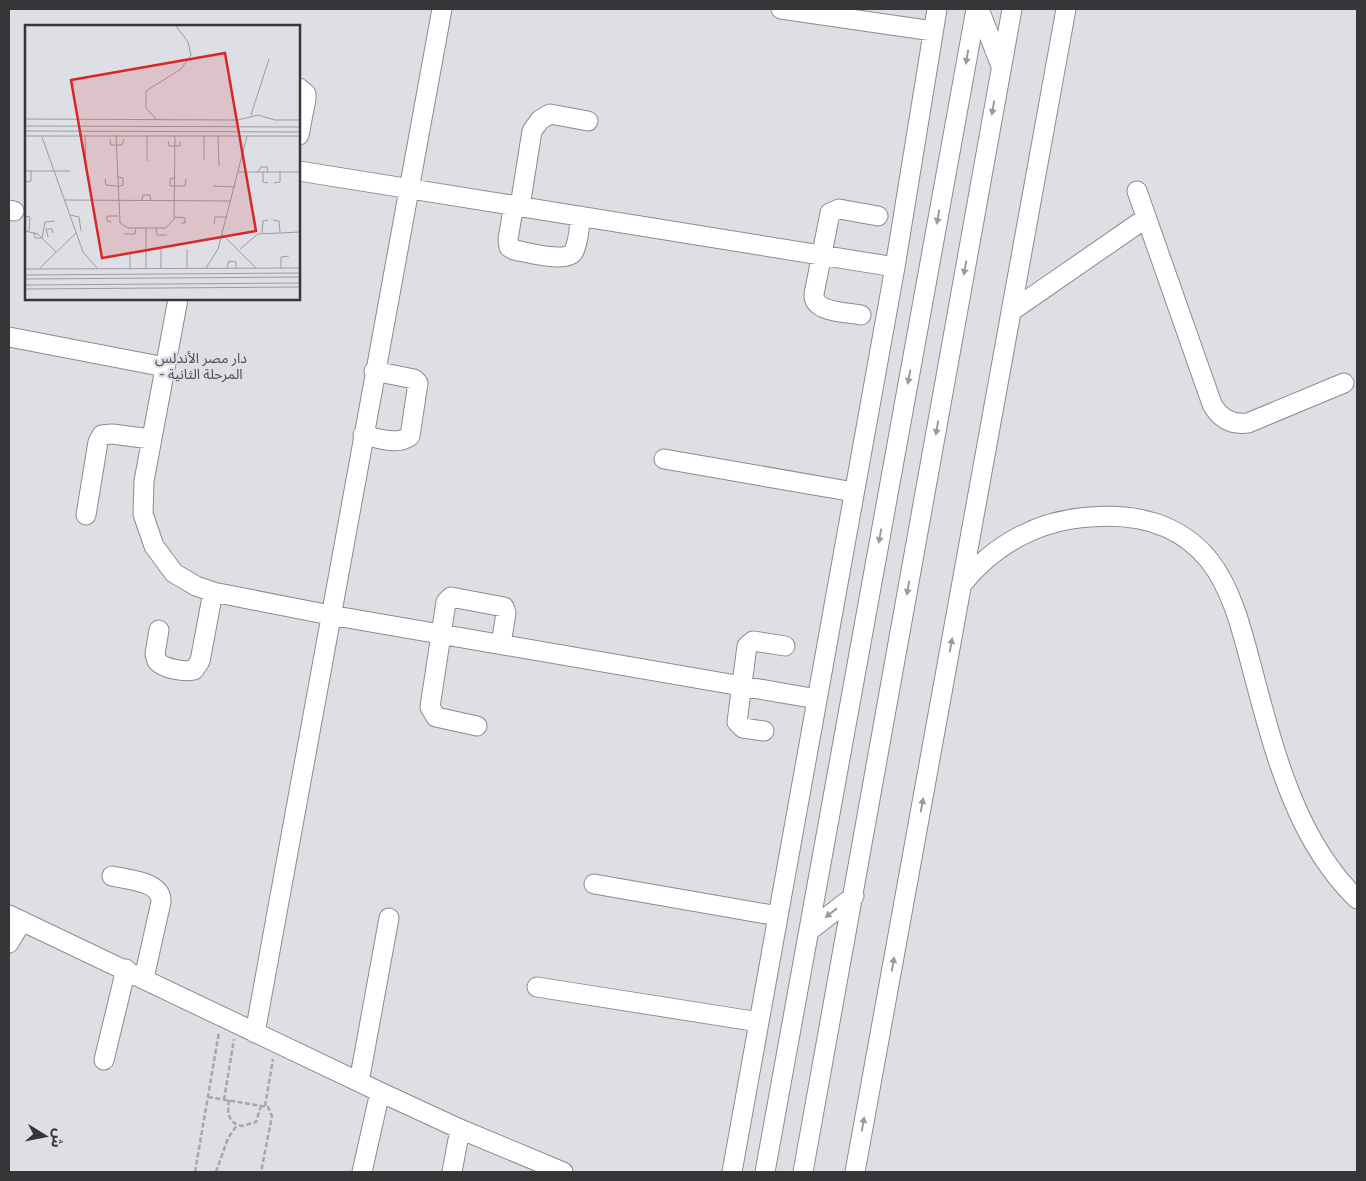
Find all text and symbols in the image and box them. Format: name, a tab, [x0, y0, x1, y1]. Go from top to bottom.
inset map	[25, 25, 300, 300]
one-way arrow	[963, 49, 971, 64]
one-way arrow	[989, 101, 997, 117]
one-way arrow	[934, 209, 942, 224]
one-way arrow	[961, 261, 969, 276]
district label: دار مصر الأندلس - المرحلة الثانية	[155, 349, 247, 383]
one-way arrow	[905, 369, 913, 384]
one-way arrow	[932, 421, 940, 437]
one-way arrow	[876, 529, 884, 545]
one-way arrow	[904, 581, 912, 597]
one-way arrow	[948, 636, 956, 652]
one-way arrow	[918, 797, 926, 812]
one-way arrow	[824, 908, 838, 918]
one-way arrow	[889, 956, 897, 972]
north arrow	[20, 1111, 70, 1161]
one-way arrow	[860, 1116, 868, 1132]
text: ش	[47, 1127, 68, 1149]

